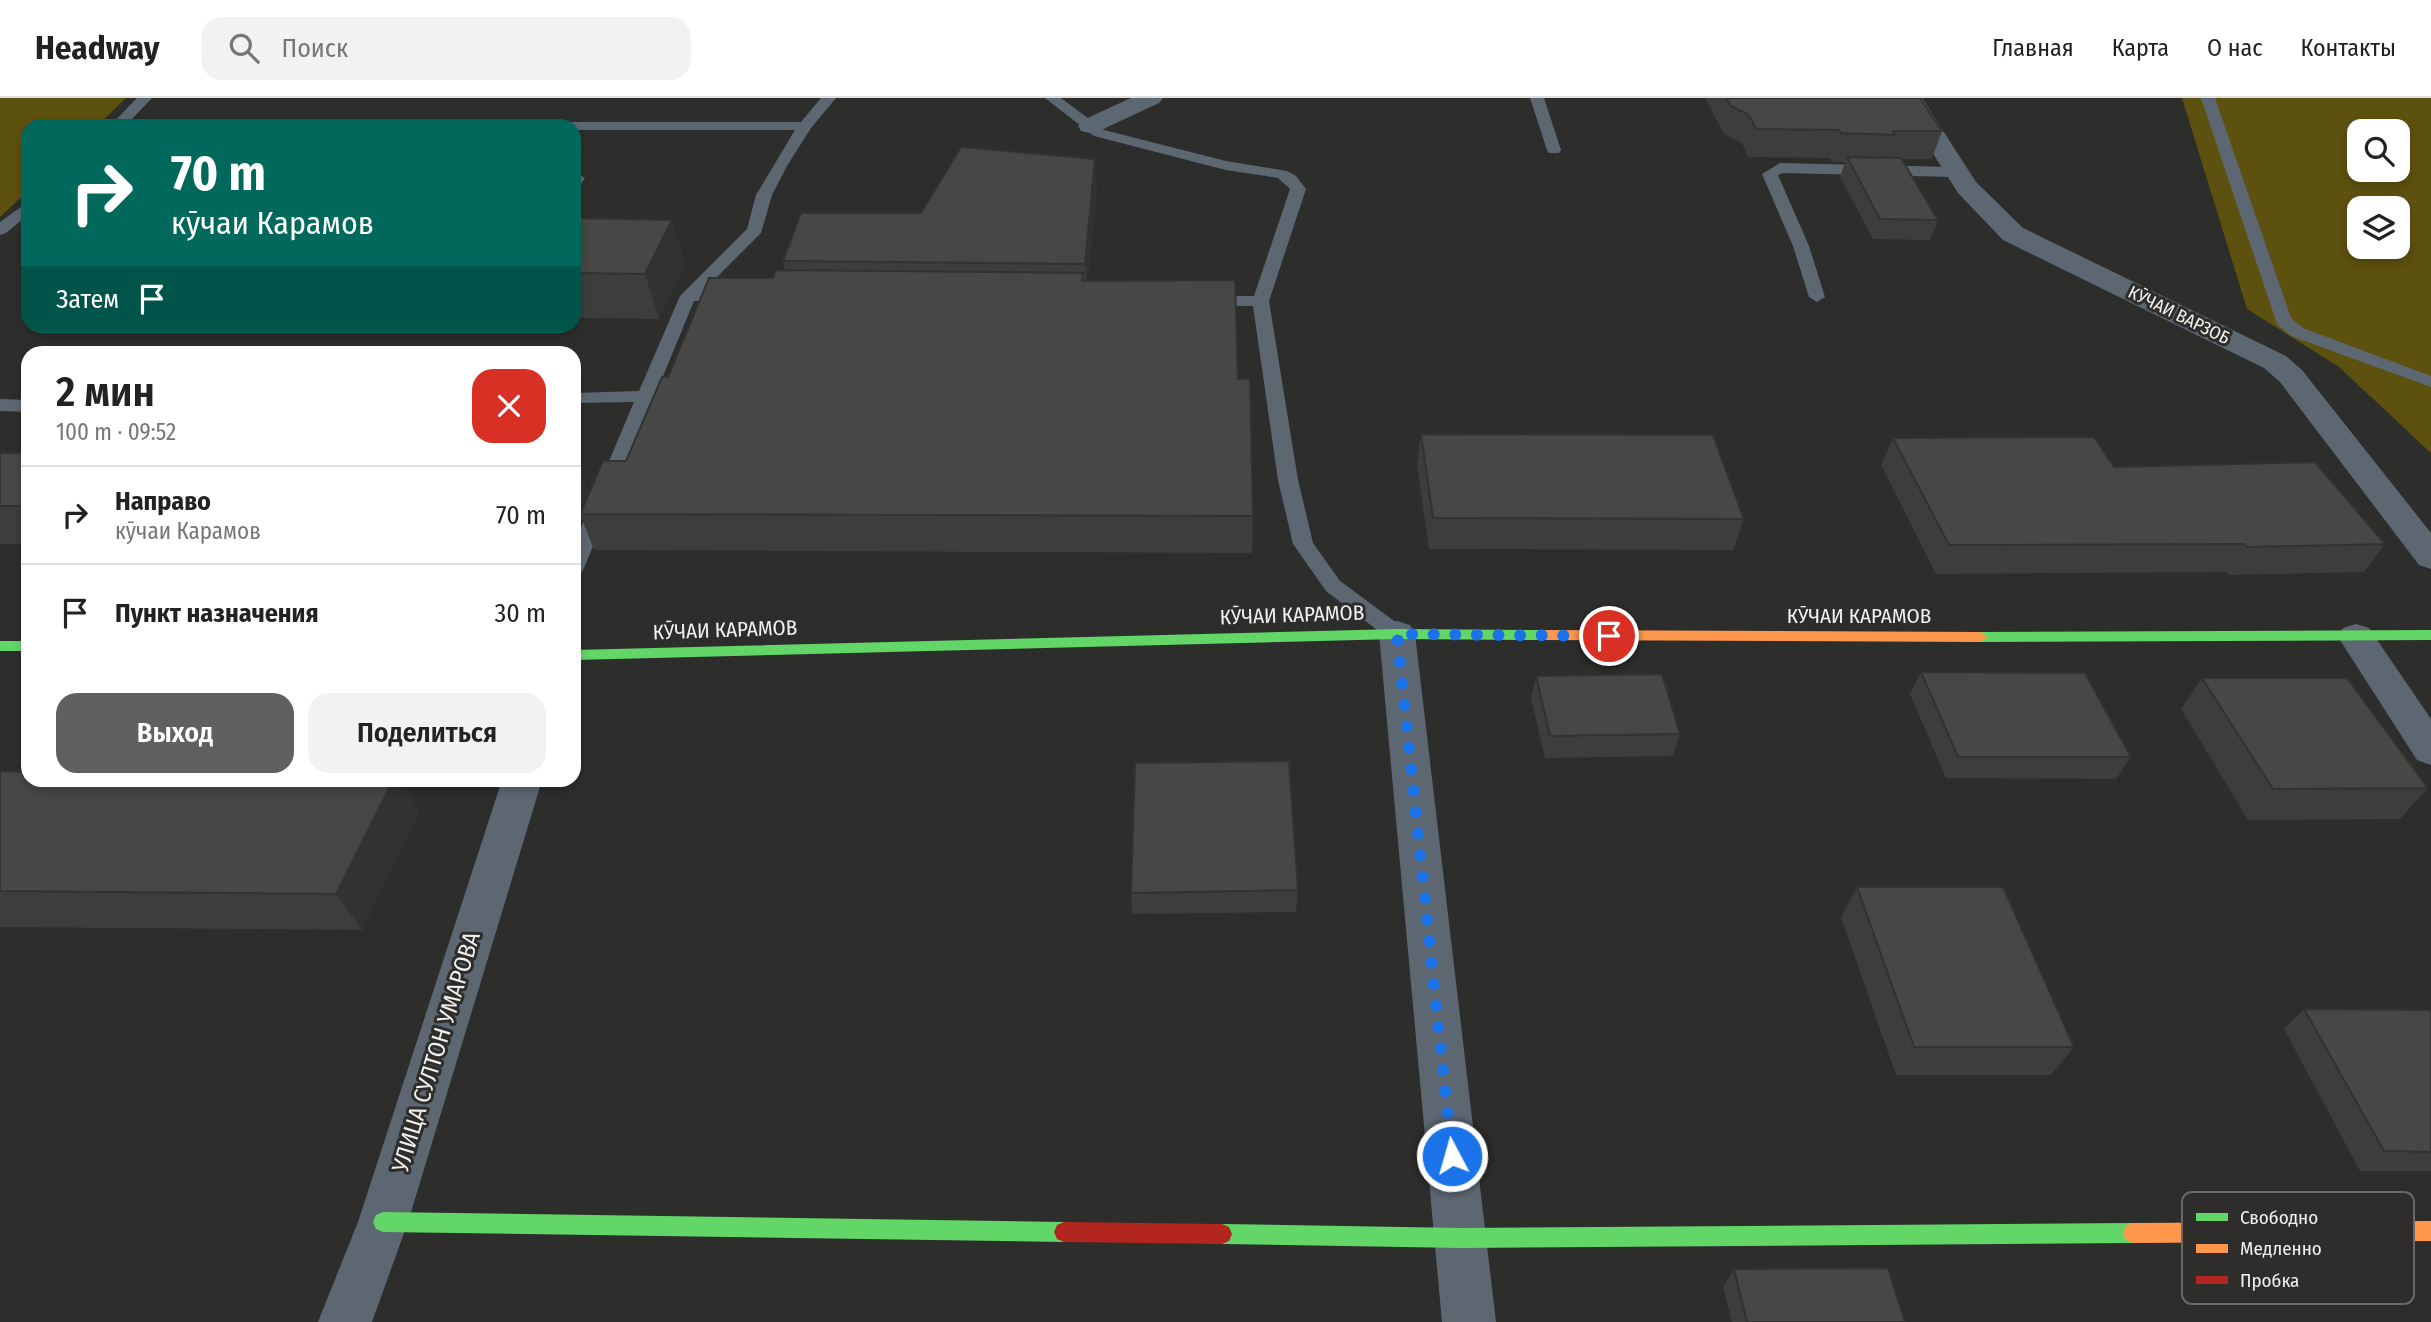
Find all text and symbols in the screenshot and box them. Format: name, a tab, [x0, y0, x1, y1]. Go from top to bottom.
search box	[201, 17, 691, 80]
text: Headway	[35, 28, 159, 68]
icon: search	[225, 29, 263, 67]
text: Поиск	[281, 33, 348, 64]
text: Главная	[1992, 34, 2074, 62]
text: Карта	[2112, 34, 2169, 62]
text: О нас	[2207, 34, 2262, 62]
text: Контакты	[2300, 34, 2396, 62]
map controls	[2347, 119, 2410, 259]
button: search	[2347, 119, 2410, 182]
text: 70 m	[171, 144, 266, 203]
icon: right	[56, 147, 147, 238]
button: layers	[2347, 196, 2410, 259]
text: кӯчаи Карамов	[171, 204, 374, 242]
icon: arrive	[133, 280, 171, 318]
street label: КӮЧАИ ВАРЗОБ	[2125, 281, 2233, 349]
text: Затем	[56, 284, 119, 315]
text: 2 мин	[56, 367, 155, 417]
button: close	[472, 369, 546, 443]
text: 100 m · 09:52	[56, 418, 176, 446]
text: Направо	[115, 486, 211, 517]
icon: right	[56, 496, 94, 534]
text: 70 m	[496, 500, 546, 531]
text: кӯчаи Карамов	[115, 517, 261, 545]
icon: arrive	[56, 594, 94, 632]
text: Пункт назначения	[115, 598, 319, 629]
text: 30 m	[495, 598, 546, 629]
street label: КӮЧАИ КАРАМОВ	[1219, 599, 1365, 631]
street label: КӮЧАИ КАРАМОВ	[1787, 603, 1931, 629]
pin	[1579, 606, 1639, 666]
street label: КӮЧАИ КАРАМОВ	[652, 614, 798, 646]
icon: arrive	[1590, 617, 1628, 655]
button: Выход	[56, 693, 294, 773]
button: Поделиться	[308, 693, 546, 773]
street label: УЛИЦА СУЛТОН УМАРОВА	[386, 928, 486, 1177]
position arrow	[1415, 1119, 1489, 1193]
legend	[2182, 1192, 2414, 1304]
text: Свободно	[2240, 1206, 2318, 1229]
text: Медленно	[2240, 1237, 2322, 1260]
text: Пробка	[2240, 1269, 2299, 1292]

